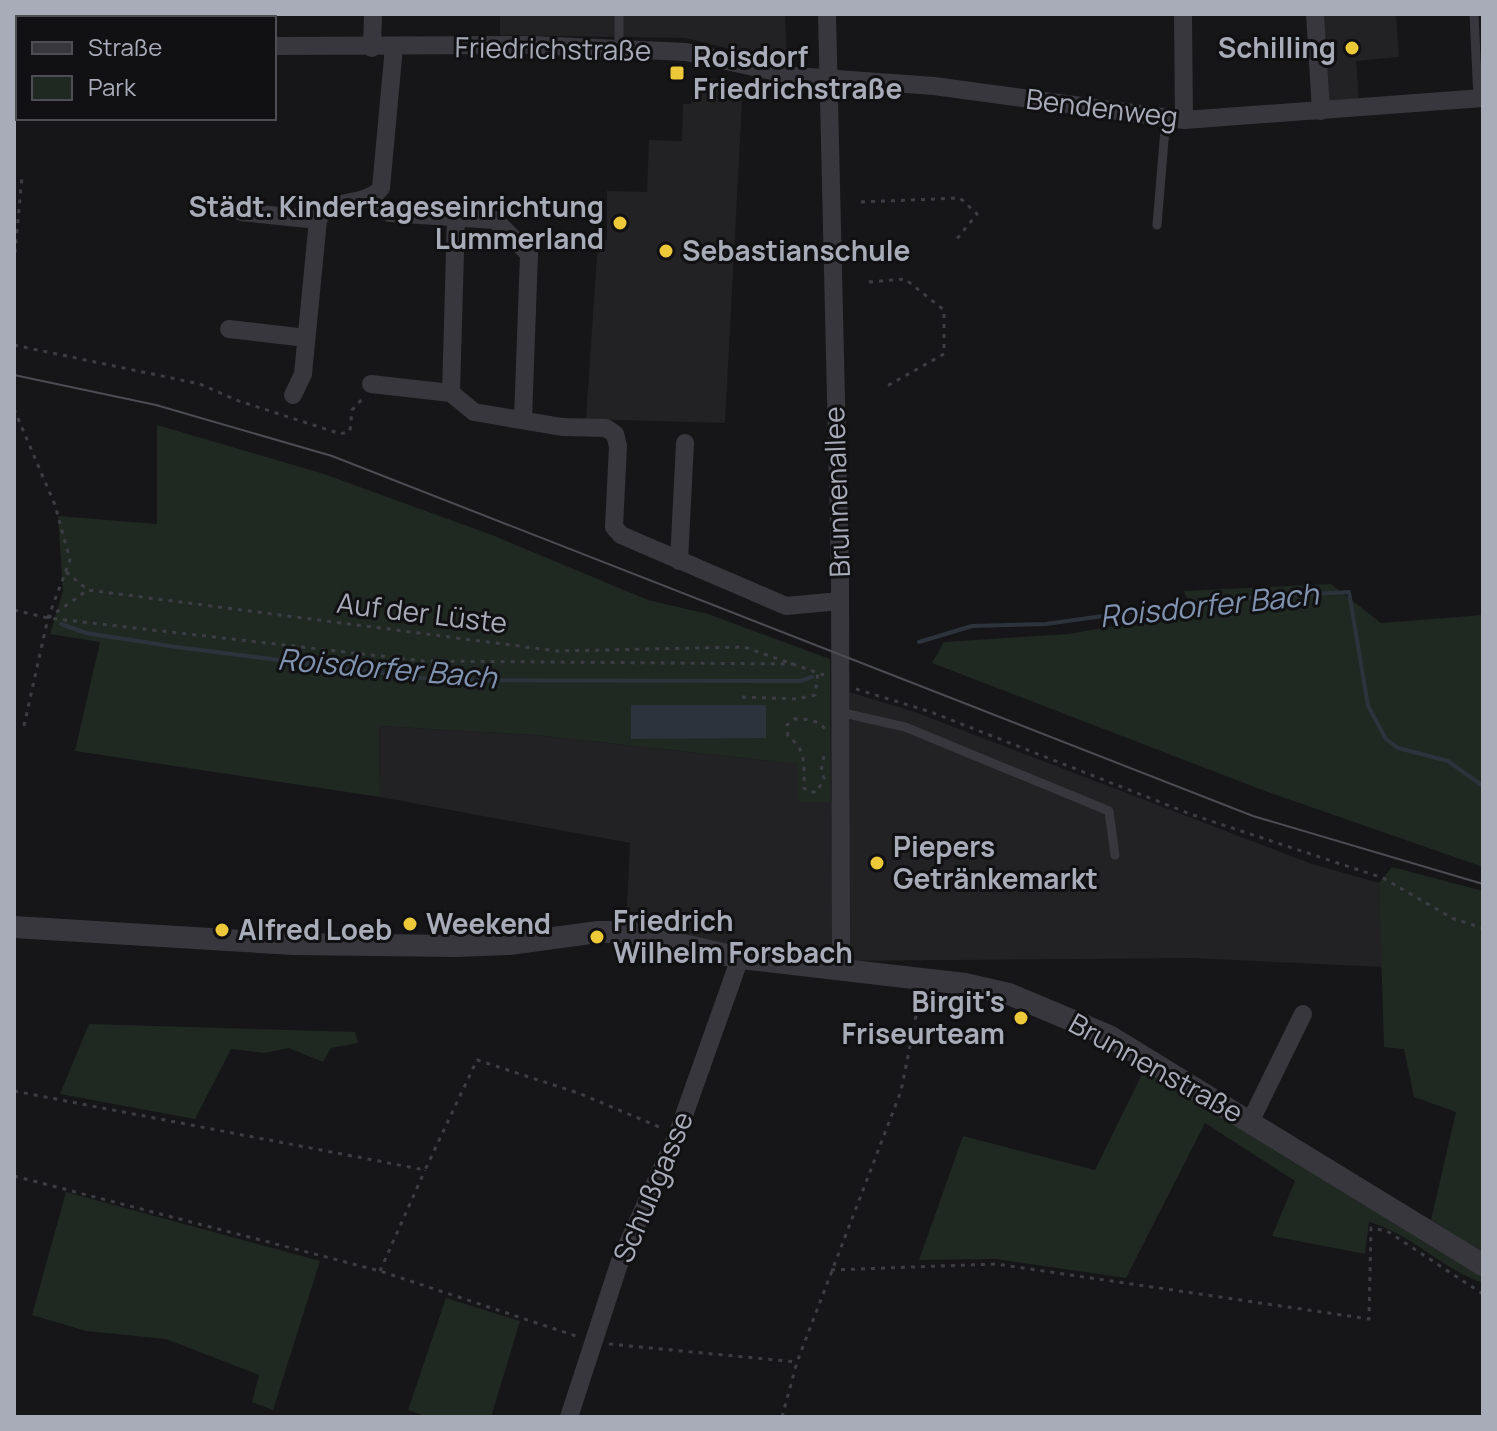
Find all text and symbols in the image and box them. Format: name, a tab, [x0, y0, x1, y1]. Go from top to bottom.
legend	[16, 16, 276, 120]
street label: Friedrichstraße	[454, 27, 652, 69]
place label: Schilling	[1218, 28, 1336, 66]
text: Straße	[88, 30, 162, 63]
place label: Roisdorf Friedrichstraße	[693, 37, 902, 107]
marker: Schilling	[1343, 39, 1361, 57]
marker: Roisdorf Friedrichstraße	[668, 64, 686, 82]
text: Park	[88, 70, 137, 103]
street label: Bendenweg	[1024, 79, 1180, 135]
place label: Städt. Kindertageseinrichtung Lummerland	[188, 187, 604, 257]
marker: Städt. Kindertageseinrichtung Lummerland	[611, 214, 629, 232]
place label: Sebastianschule	[682, 231, 910, 269]
marker: Sebastianschule	[657, 242, 675, 260]
street label: Brunnenallee	[814, 406, 858, 578]
water label: Roisdorfer Bach	[1097, 573, 1321, 636]
street label: Auf der Lüste	[335, 583, 509, 641]
water label: Roisdorfer Bach	[276, 638, 499, 698]
place label: Piepers Getränkemarkt	[893, 827, 1098, 897]
marker: Piepers Getränkemarkt	[868, 854, 886, 872]
place label: Friedrich Wilhelm Forsbach	[613, 901, 853, 971]
place label: Weekend	[426, 904, 551, 942]
place label: Alfred Loeb	[238, 910, 392, 948]
marker: Weekend	[401, 915, 419, 933]
marker: Alfred Loeb	[213, 921, 231, 939]
marker: Friedrich Wilhelm Forsbach	[588, 928, 606, 946]
place label: Birgit's Friseurteam	[841, 982, 1005, 1052]
street label: Brunnenstraße	[1063, 1004, 1250, 1131]
marker: Birgit's Friseurteam	[1012, 1009, 1030, 1027]
street label: Schußgasse	[603, 1105, 701, 1268]

